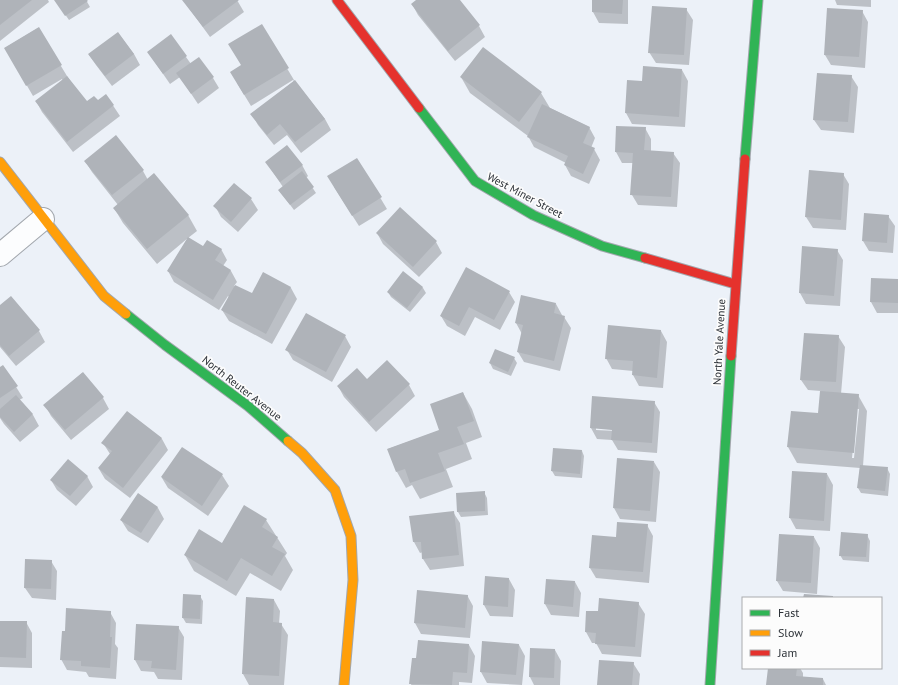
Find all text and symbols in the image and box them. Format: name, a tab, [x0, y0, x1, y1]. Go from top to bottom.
street label: West Miner Street	[485, 169, 565, 221]
street label: North Yale Avenue	[710, 298, 728, 385]
street label: North Reuter Avenue	[199, 352, 285, 424]
legend	[742, 597, 882, 669]
text: Fast	[778, 605, 799, 620]
text: Slow	[778, 625, 803, 640]
text: Jam	[777, 645, 797, 660]

